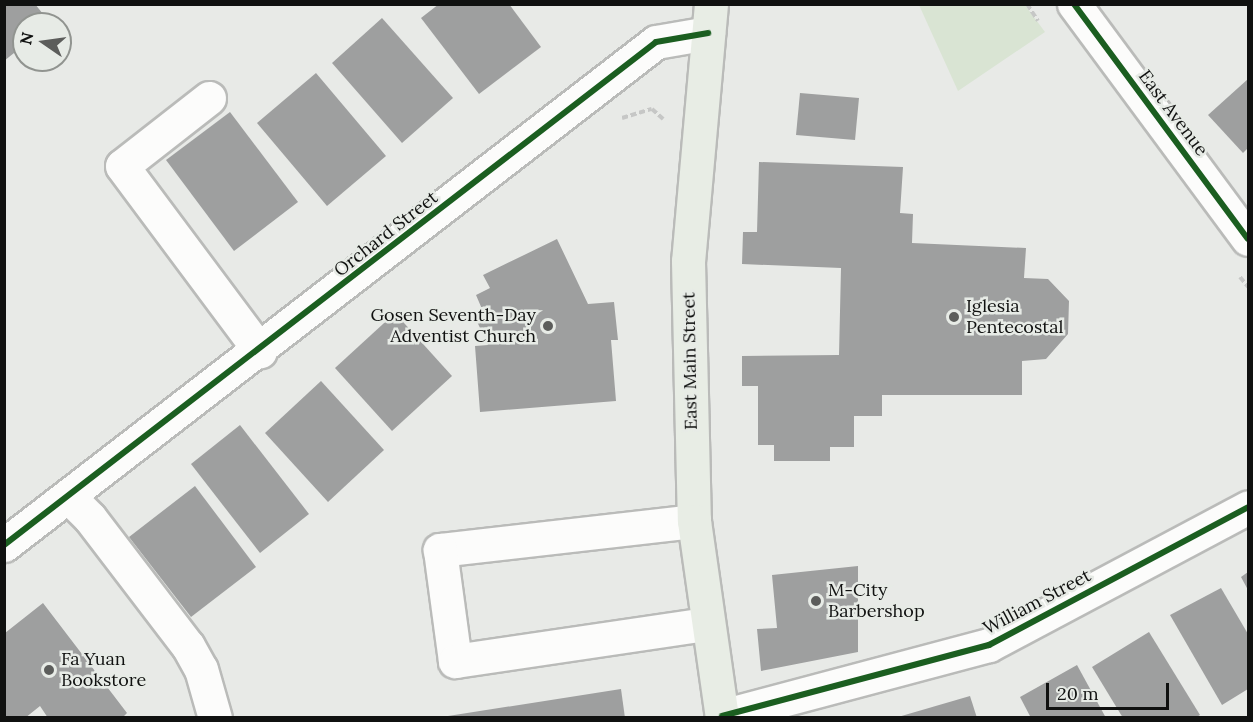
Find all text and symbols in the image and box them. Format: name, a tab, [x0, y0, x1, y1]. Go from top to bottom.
north arrow	[12, 12, 72, 72]
text: N	[15, 30, 38, 47]
street label: East Avenue	[1134, 66, 1212, 160]
street label: Orchard Street	[330, 187, 442, 281]
street label: East Main Street	[678, 292, 702, 430]
place label: Iglesia Pentecostal	[966, 296, 1063, 338]
place label: Gosen Seventh-Day Adventist Church	[370, 305, 536, 348]
marker: Iglesia Pentecostal	[947, 310, 961, 324]
marker: Gosen Seventh-Day Adventist Church	[541, 319, 555, 333]
street label: William Street	[980, 565, 1094, 639]
place label: M-City Barbershop	[828, 580, 925, 622]
marker: M-City Barbershop	[809, 594, 823, 608]
place label: Fa Yuan Bookstore	[61, 649, 146, 692]
marker: Fa Yuan Bookstore	[42, 663, 56, 677]
scale bar	[1049, 671, 1172, 709]
text: 20 m	[1057, 682, 1099, 705]

